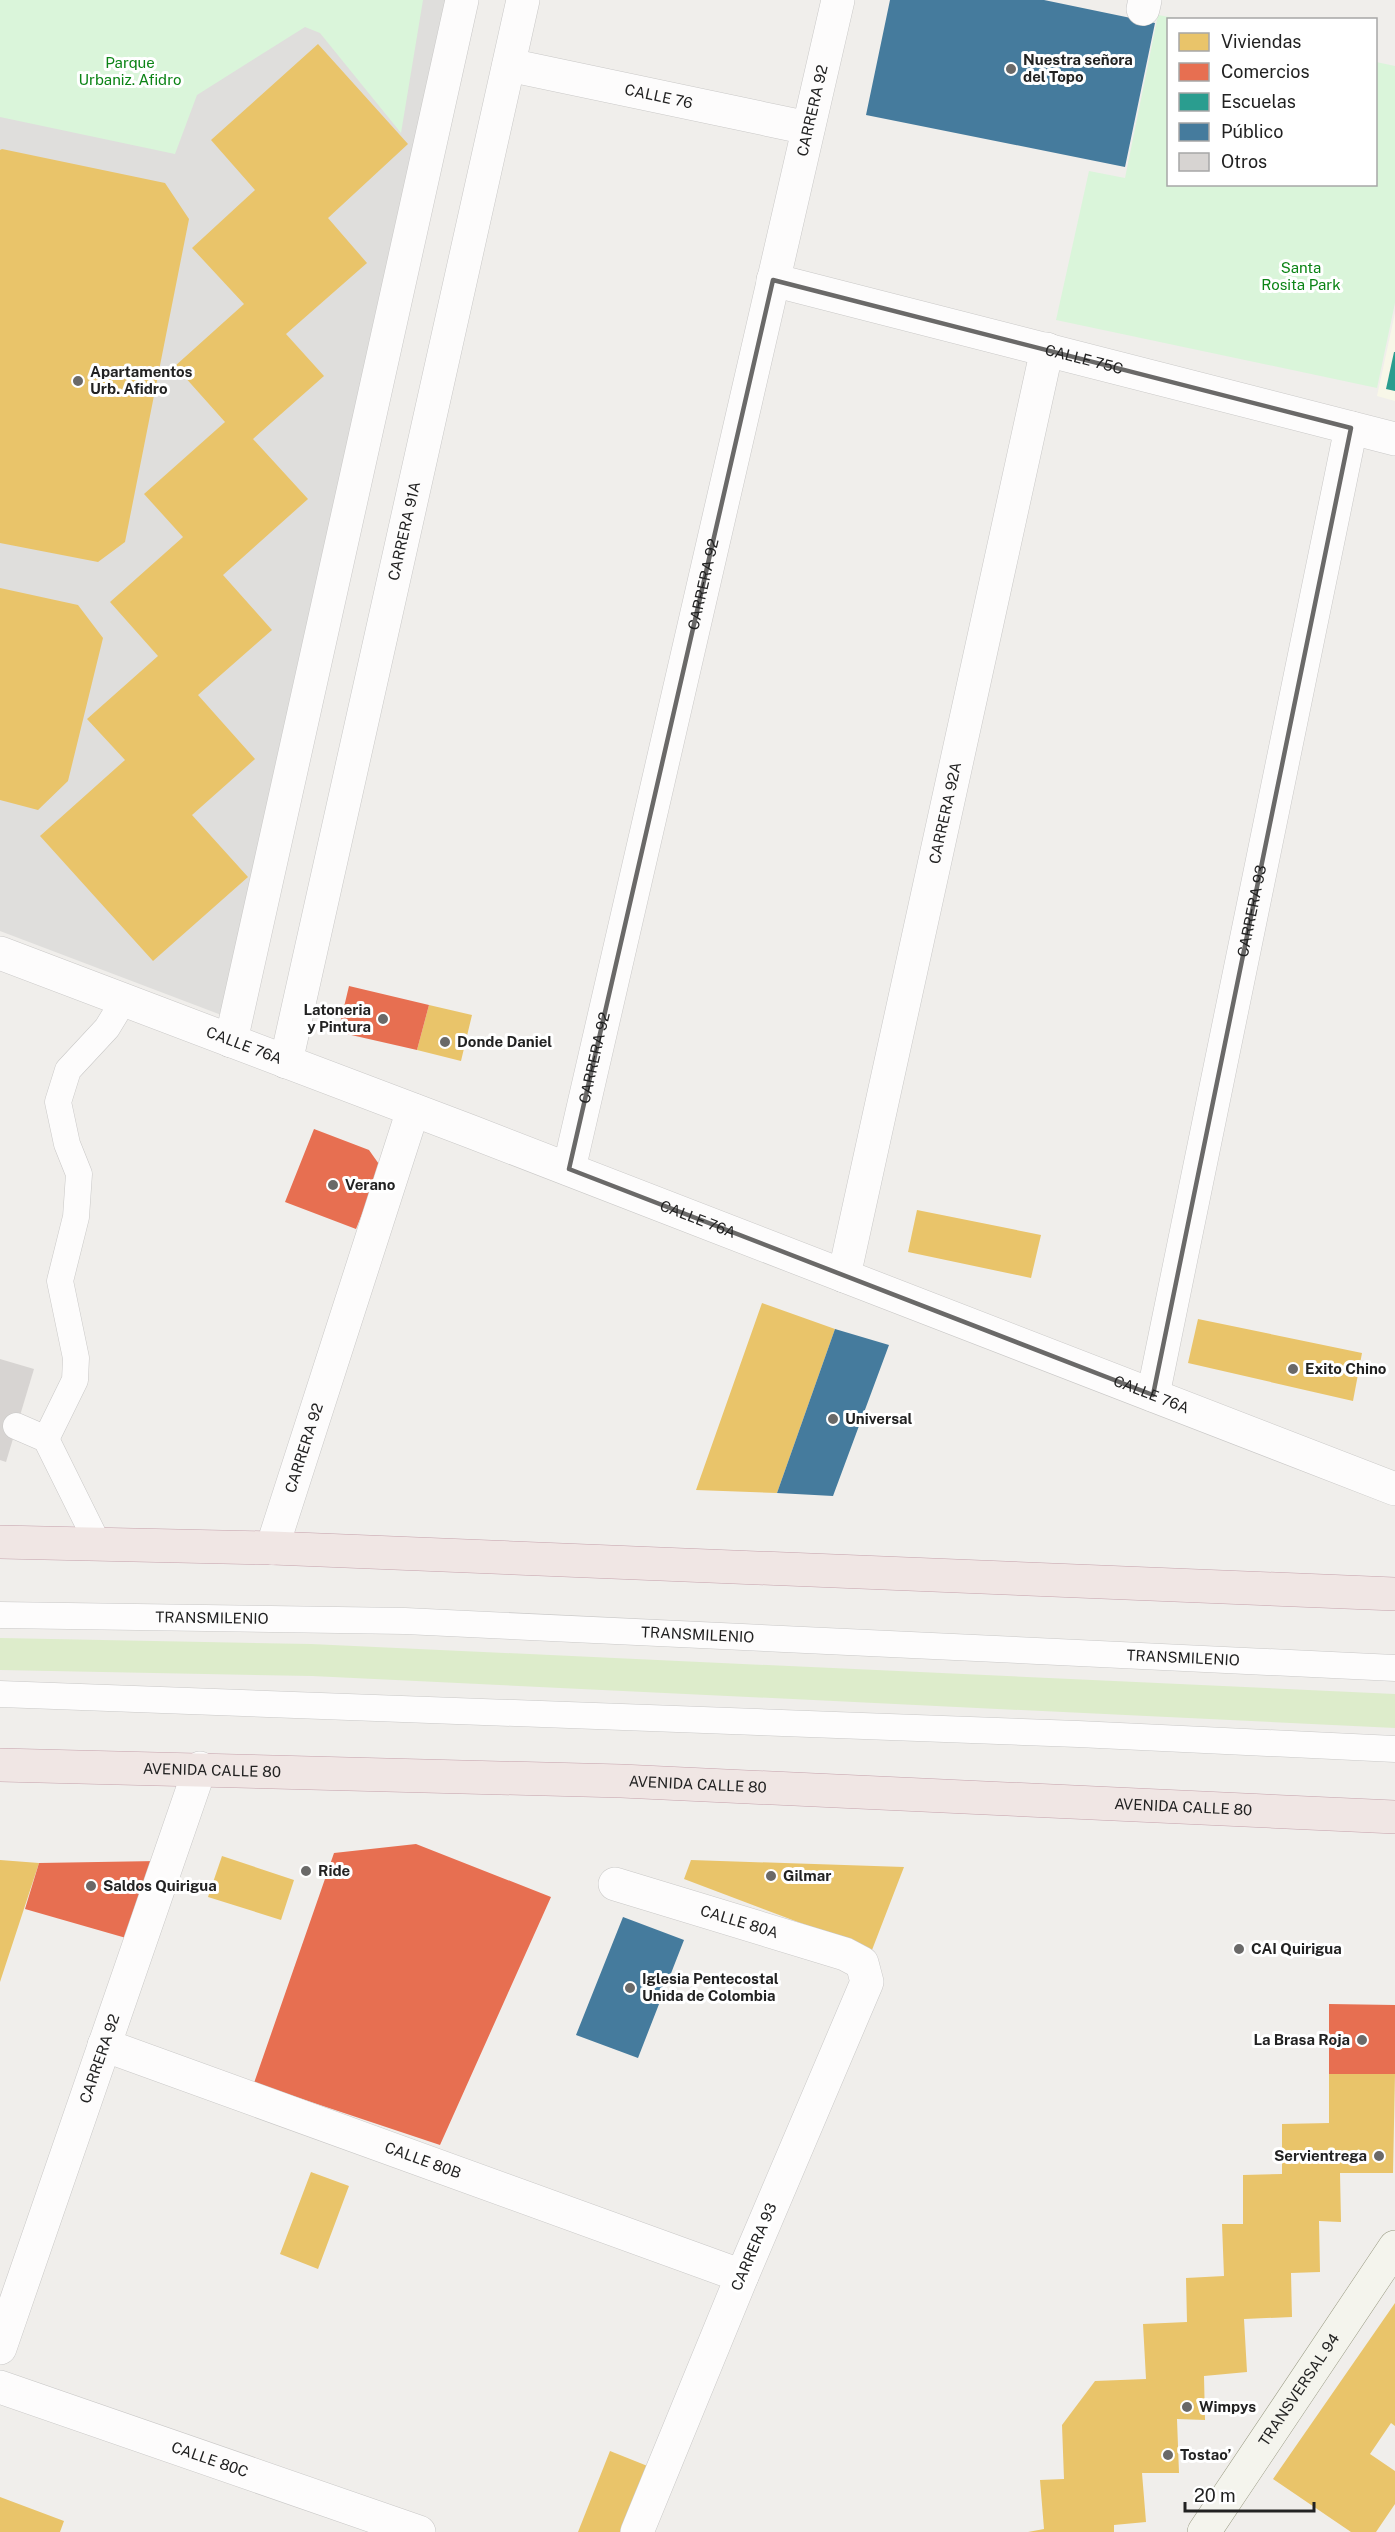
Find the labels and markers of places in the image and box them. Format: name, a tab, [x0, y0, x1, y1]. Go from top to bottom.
place label: Nuestra señora del Topo	[1023, 51, 1133, 85]
marker: Nuestra señora del Topo	[1004, 62, 1018, 76]
place label: Apartamentos Urb. Afidro	[90, 363, 193, 397]
marker: Apartamentos Urb. Afidro	[71, 374, 85, 388]
place label: Latoneria y Pintura	[303, 1001, 371, 1035]
marker: Latoneria y Pintura	[376, 1012, 390, 1026]
place label: Donde Daniel	[457, 1033, 552, 1050]
marker: Donde Daniel	[438, 1035, 452, 1049]
place label: Verano	[345, 1176, 396, 1193]
marker: Verano	[326, 1178, 340, 1192]
place label: Exito Chino	[1305, 1360, 1387, 1377]
marker: Exito Chino	[1286, 1362, 1300, 1376]
place label: Universal	[845, 1410, 913, 1427]
marker: Universal	[826, 1412, 840, 1426]
place label: Ride	[318, 1862, 350, 1879]
marker: Ride	[299, 1864, 313, 1878]
place label: Gilmar	[783, 1867, 831, 1884]
marker: Gilmar	[764, 1869, 778, 1883]
place label: Saldos Quirigua	[103, 1877, 217, 1894]
marker: Saldos Quirigua	[84, 1879, 98, 1893]
place label: CAI Quirigua	[1251, 1940, 1342, 1957]
marker: CAI Quirigua	[1232, 1942, 1246, 1956]
place label: Iglesia Pentecostal Unida de Colombia	[642, 1970, 779, 2004]
marker: Iglesia Pentecostal Unida de Colombia	[623, 1981, 637, 1995]
place label: La Brasa Roja	[1253, 2031, 1350, 2048]
marker: La Brasa Roja	[1355, 2033, 1369, 2047]
place label: Servientrega	[1274, 2147, 1367, 2164]
marker: Servientrega	[1372, 2149, 1386, 2163]
place label: Wimpys	[1199, 2398, 1256, 2415]
marker: Wimpys	[1180, 2400, 1194, 2414]
place label: Tostao’	[1180, 2446, 1231, 2463]
marker: Tostao’	[1161, 2448, 1175, 2462]

